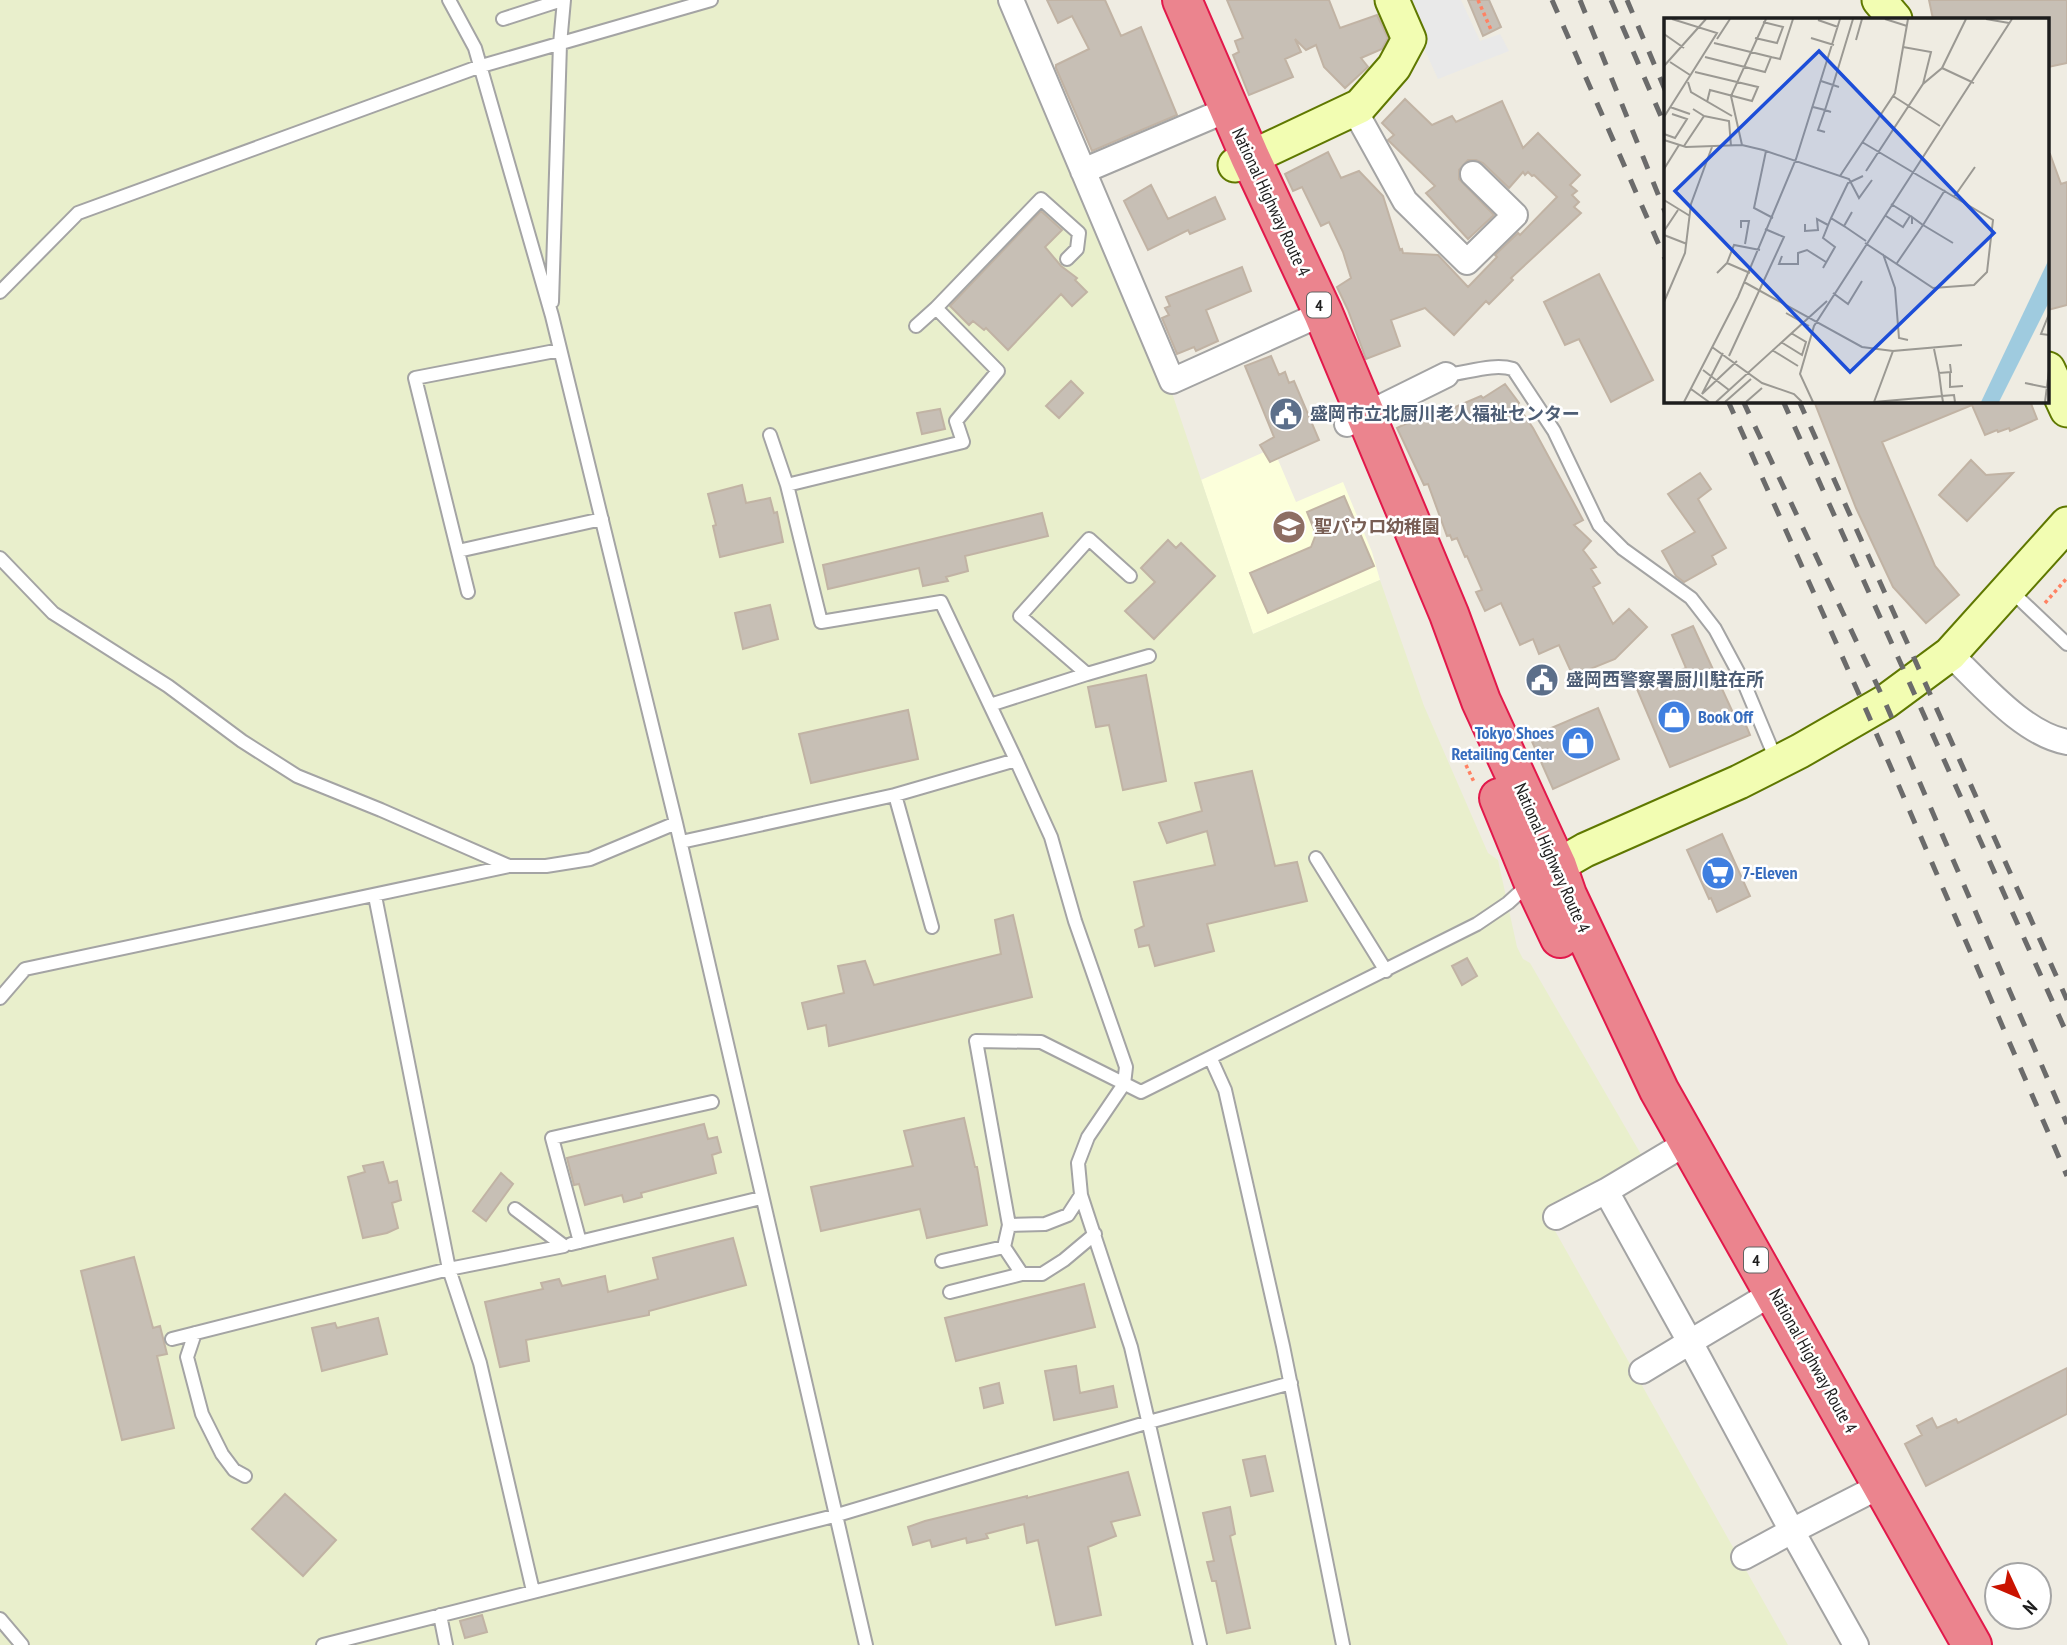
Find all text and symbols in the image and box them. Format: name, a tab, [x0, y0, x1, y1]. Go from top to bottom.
inset map	[1664, 18, 2050, 402]
street label: National Highway Route 4	[1227, 124, 1316, 280]
road number: 4	[1307, 292, 1331, 318]
public building icon: 盛岡市立北厨川老人福祉センター	[1267, 395, 1305, 433]
place label: 盛岡市立北厨川老人福祉センター	[1310, 402, 1580, 425]
school or university icon: 聖パウロ幼稚園	[1270, 508, 1308, 546]
place label: 聖パウロ幼稚園	[1314, 515, 1440, 538]
public building icon: 盛岡西警察署厨川駐在所	[1523, 661, 1561, 699]
place label: 盛岡西警察署厨川駐在所	[1566, 668, 1764, 691]
shop icon: Book Off	[1655, 698, 1693, 736]
place label: Book Off	[1698, 705, 1754, 728]
place label: Tokyo Shoes Retailing Center	[1452, 721, 1555, 765]
shop icon: Tokyo Shoes Retailing Center	[1559, 724, 1597, 762]
street label: National Highway Route 4	[1509, 779, 1596, 936]
supermarket icon: 7-Eleven	[1699, 854, 1737, 892]
place label: 7-Eleven	[1742, 861, 1798, 884]
road number: 4	[1744, 1248, 1768, 1272]
street label: National Highway Route 4	[1764, 1285, 1863, 1437]
north arrow	[1983, 1561, 2053, 1631]
text: N	[2018, 1596, 2042, 1620]

